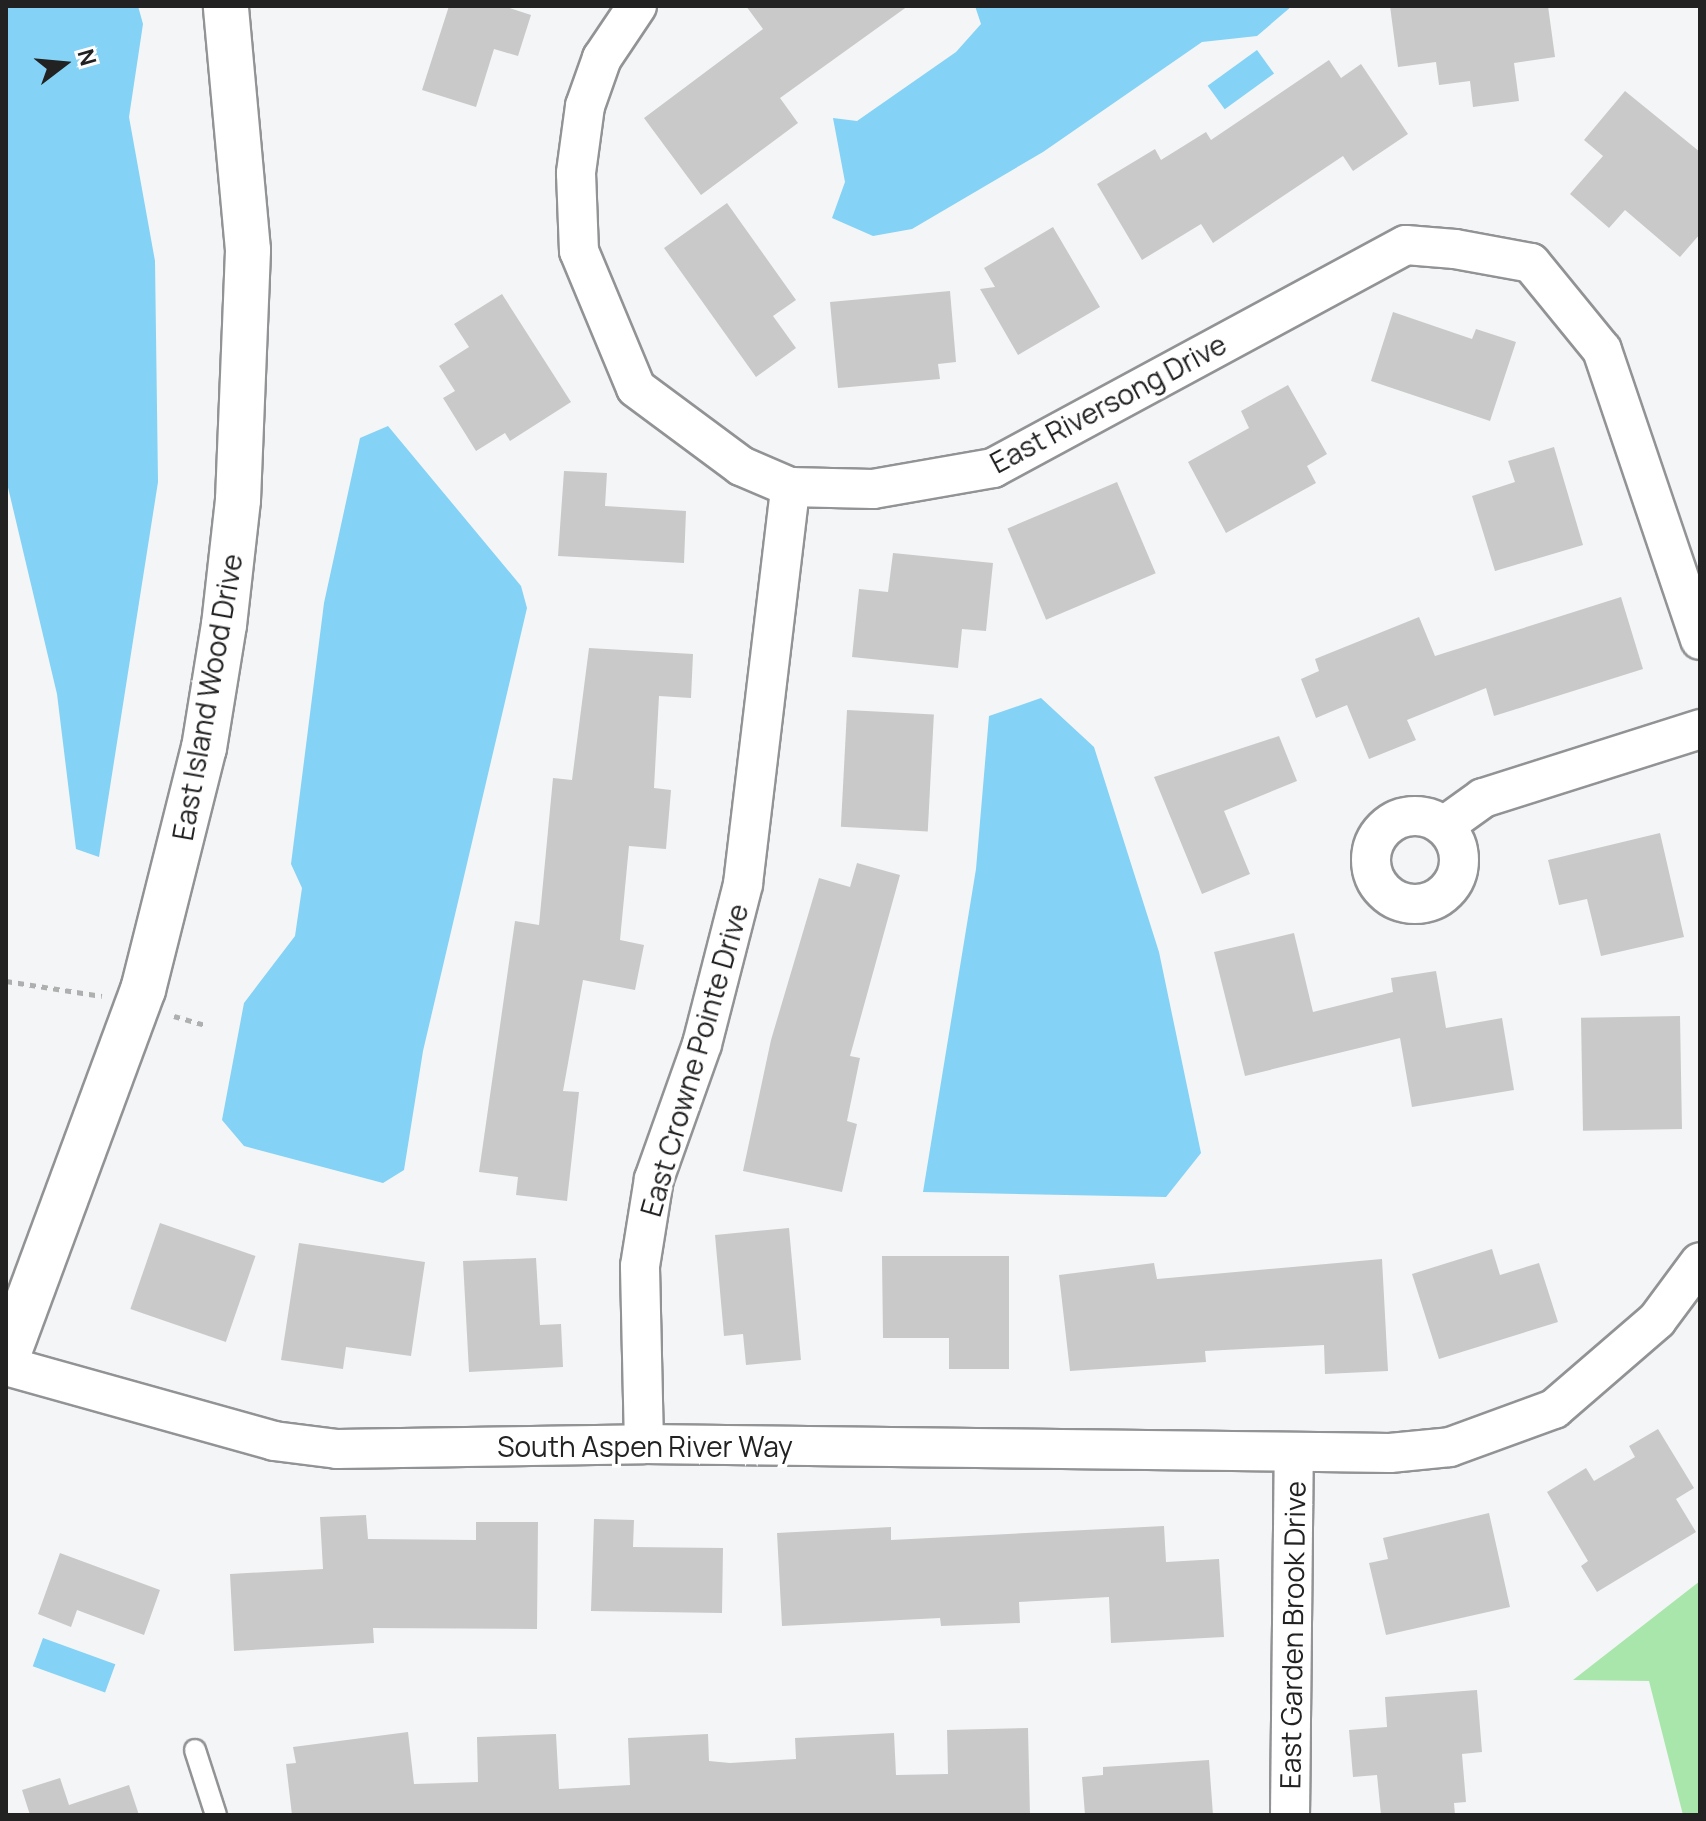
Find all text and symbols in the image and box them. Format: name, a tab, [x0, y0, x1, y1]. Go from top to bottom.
north arrow	[24, 24, 104, 104]
text: N	[70, 46, 104, 69]
street label: East Riversong Drive	[984, 327, 1232, 479]
street label: East Island Wood Drive	[165, 551, 249, 843]
street label: East Crowne Pointe Drive	[633, 900, 755, 1220]
street label: South Aspen River Way	[497, 1429, 793, 1463]
street label: East Garden Brook Drive	[1273, 1481, 1311, 1789]

